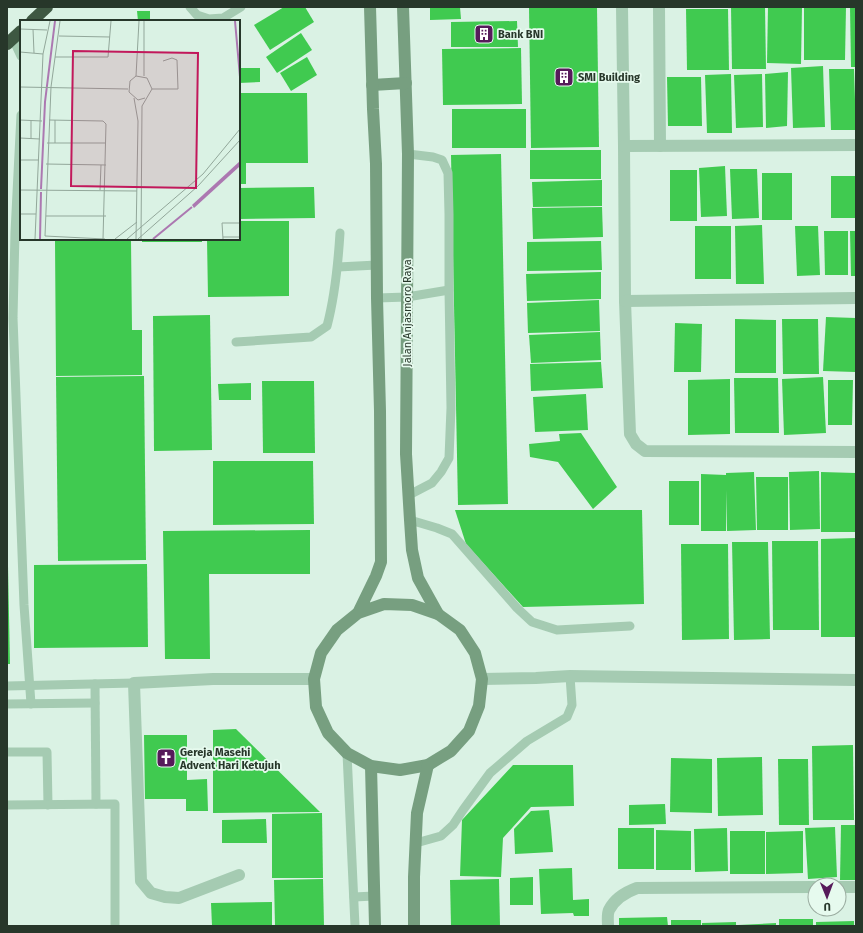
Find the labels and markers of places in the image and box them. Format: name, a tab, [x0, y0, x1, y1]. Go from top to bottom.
building icon: Bank BNI	[473, 23, 495, 45]
place label: Bank BNI	[498, 28, 543, 41]
building icon: SMI Building	[553, 66, 575, 88]
place label: SMI Building	[578, 71, 641, 84]
place label: Gereja Masehi Advent Hari Ketujuh	[179, 746, 281, 772]
church icon: Gereja Masehi Advent Hari Ketujuh	[155, 747, 177, 769]

